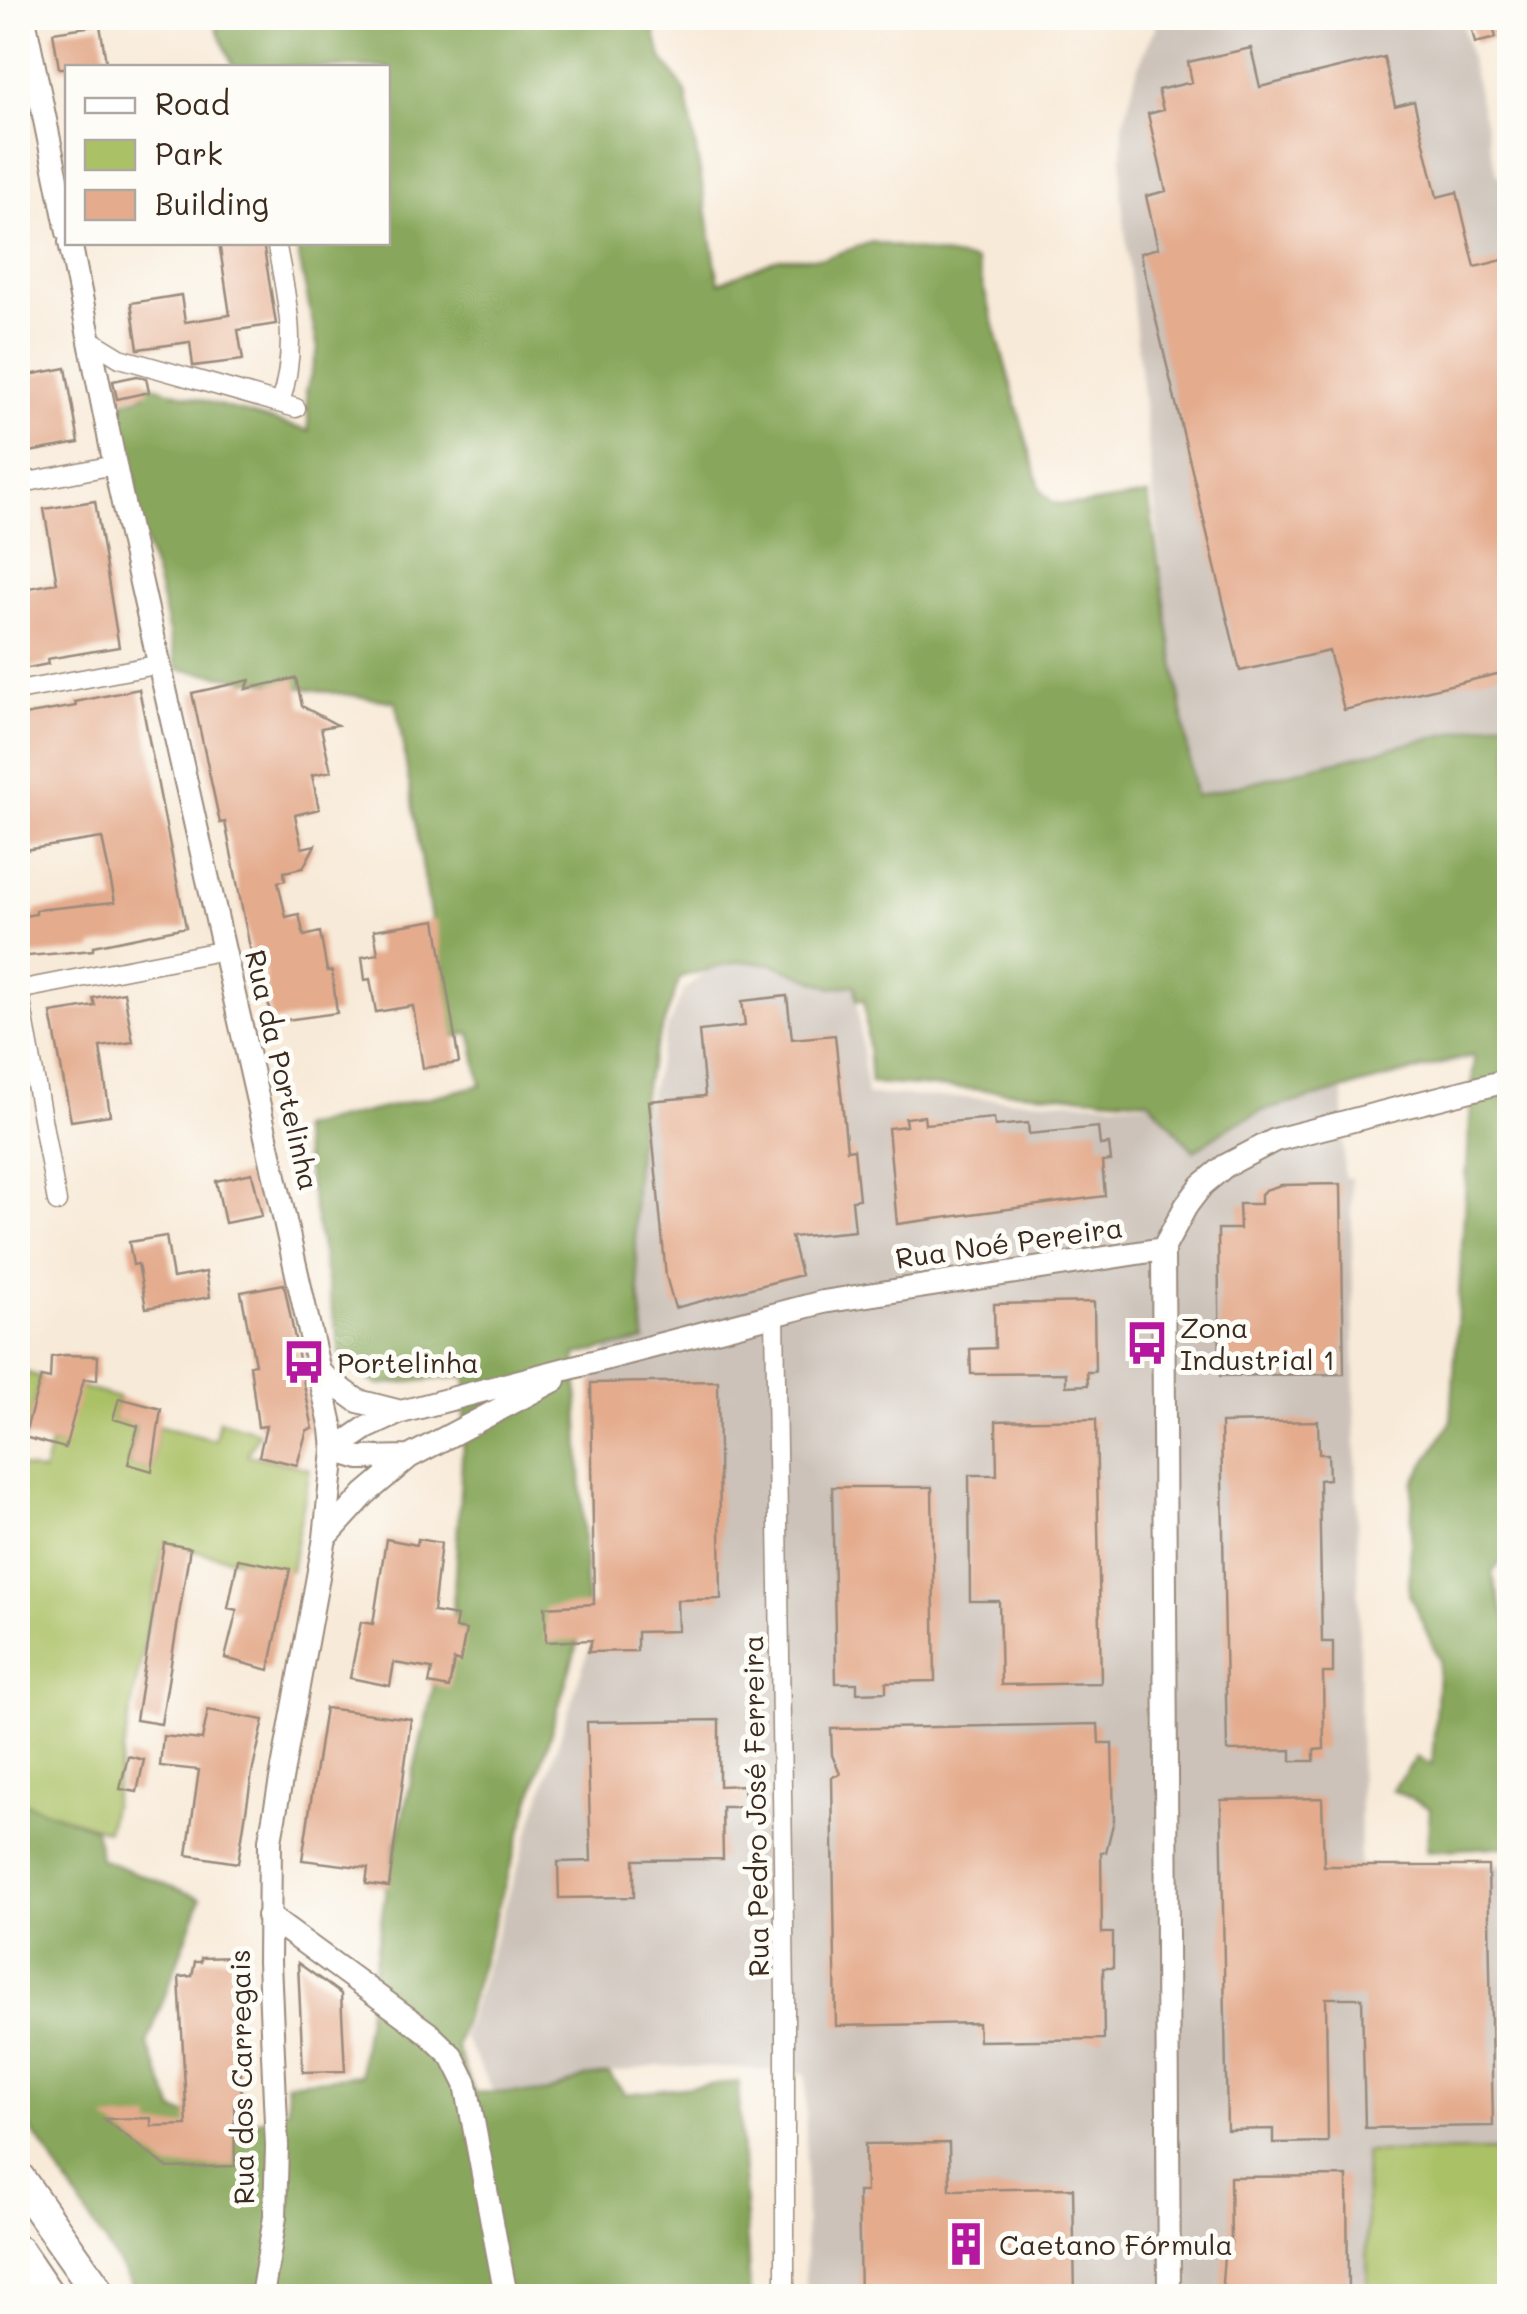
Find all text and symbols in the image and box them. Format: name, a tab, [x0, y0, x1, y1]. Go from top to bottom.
legend	[65, 65, 390, 245]
text: Road	[155, 83, 230, 123]
text: Park	[155, 133, 223, 173]
text: Building	[155, 183, 269, 223]
street label: Rua da Portelinha	[238, 946, 328, 1194]
street label: Rua Noé Pereira	[893, 1208, 1125, 1276]
place label: Zona Industrial 1	[1180, 1309, 1335, 1377]
bus stop icon: Zona Industrial 1	[1123, 1319, 1171, 1367]
bus stop icon: Portelinha	[280, 1338, 328, 1386]
place label: Portelinha	[337, 1344, 479, 1380]
street label: Rua Pedro José Ferreira	[734, 1635, 776, 1977]
street label: Rua dos Carregais	[221, 1949, 261, 2205]
building icon: Caetano Fórmula	[942, 2220, 990, 2268]
place label: Caetano Fórmula	[999, 2226, 1233, 2262]

